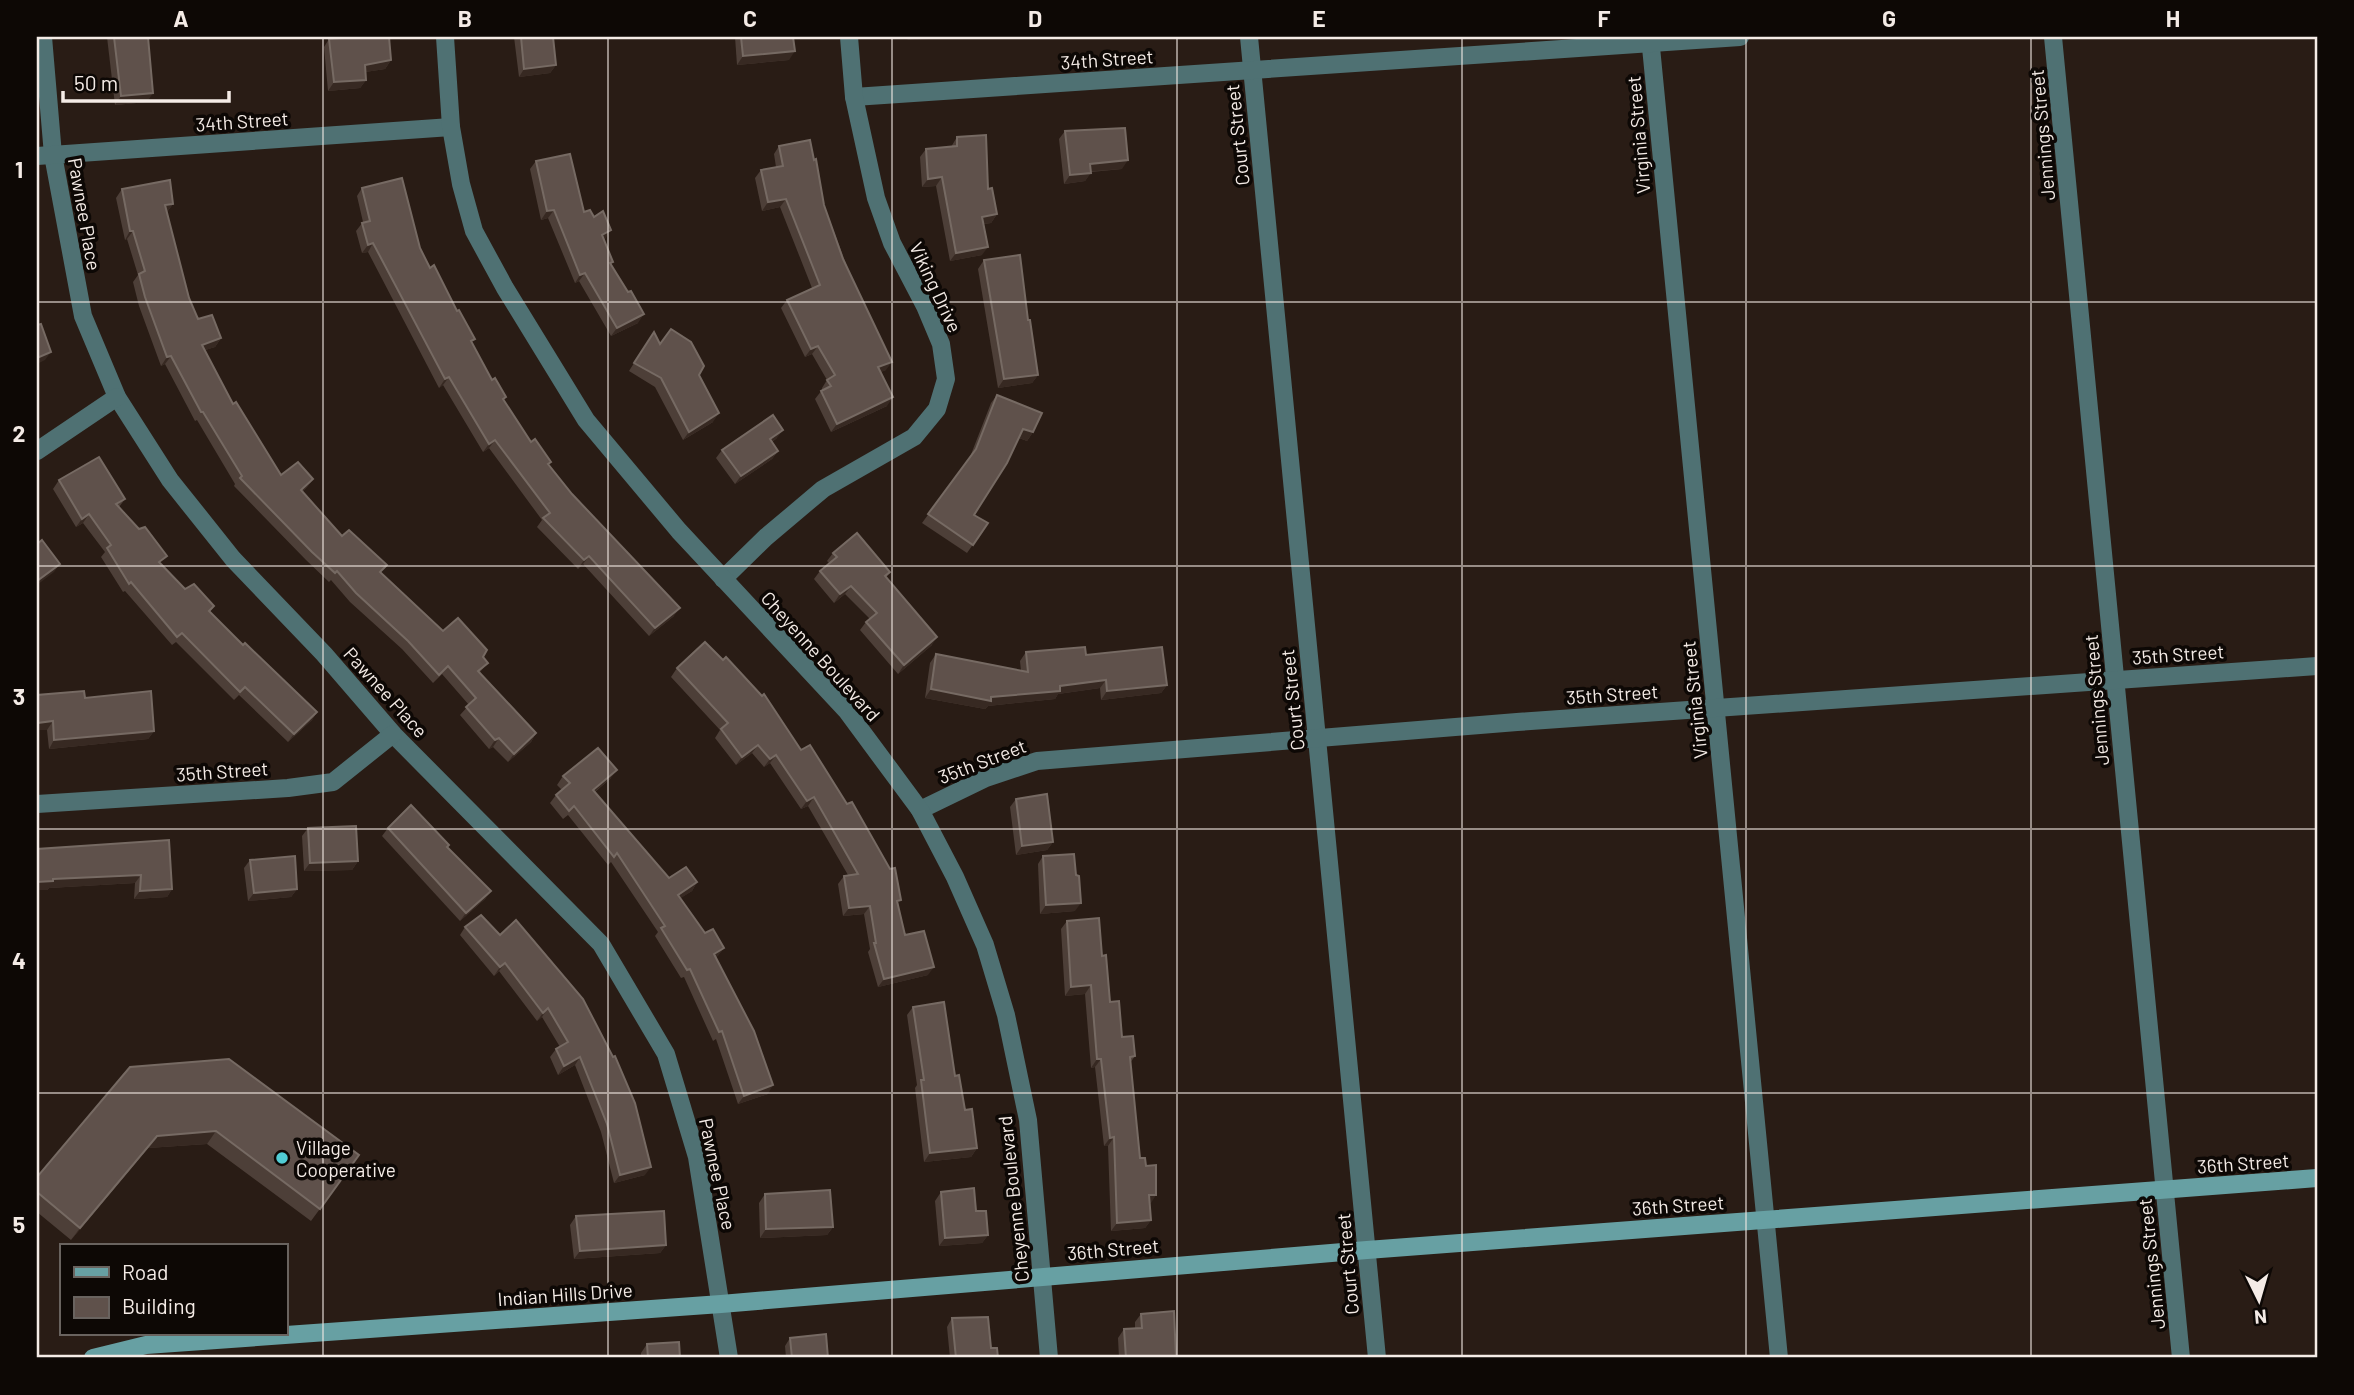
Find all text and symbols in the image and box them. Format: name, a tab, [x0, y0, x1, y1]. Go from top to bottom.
text: A	[173, 4, 189, 32]
text: B	[458, 4, 472, 32]
text: C	[743, 4, 757, 32]
text: D	[1028, 4, 1042, 32]
text: E	[1312, 4, 1326, 32]
text: F	[1598, 4, 1611, 32]
text: G	[1882, 4, 1896, 32]
text: H	[2166, 4, 2180, 32]
street label: 34th Street	[1060, 44, 1154, 74]
scale bar	[63, 60, 229, 104]
street label: Jennings Street	[2025, 68, 2059, 202]
text: 50 m	[74, 70, 118, 95]
street label: Virginia Street	[1621, 75, 1655, 195]
street label: Court Street	[1220, 83, 1254, 187]
street label: 34th Street	[195, 106, 289, 136]
text: 1	[15, 155, 23, 183]
street label: Pawnee Place	[64, 156, 106, 272]
street label: Viking Drive	[905, 238, 967, 336]
text: 2	[13, 419, 25, 447]
street label: Cheyenne Boulevard	[757, 586, 885, 726]
street label: Jennings Street	[2079, 633, 2113, 767]
street label: 35th Street	[2131, 639, 2225, 669]
street label: Virginia Street	[1676, 640, 1712, 760]
street label: Pawnee Place	[339, 642, 433, 742]
street label: Court Street	[1275, 648, 1309, 752]
street label: 35th Street	[1565, 679, 1659, 709]
text: 3	[13, 682, 25, 710]
street label: 35th Street	[935, 734, 1029, 788]
street label: 35th Street	[175, 756, 269, 786]
text: 4	[12, 946, 26, 974]
street label: Cheyenne Boulevard	[993, 1115, 1033, 1283]
street label: Pawnee Place	[695, 1116, 741, 1232]
place label: Village Cooperative	[296, 1136, 396, 1181]
street label: 36th Street	[2196, 1148, 2290, 1178]
marker: Village Cooperative	[274, 1150, 290, 1166]
street label: 36th Street	[1631, 1190, 1725, 1220]
street label: Jennings Street	[2133, 1197, 2169, 1331]
text: 5	[13, 1210, 25, 1238]
street label: Court Street	[1331, 1212, 1363, 1316]
street label: 36th Street	[1066, 1234, 1160, 1264]
legend	[60, 1244, 287, 1336]
text: Road	[122, 1259, 168, 1284]
north arrow	[2224, 1266, 2294, 1336]
street label: Indian Hills Drive	[497, 1278, 633, 1310]
text: Building	[122, 1293, 196, 1318]
text: N	[2253, 1305, 2268, 1329]

